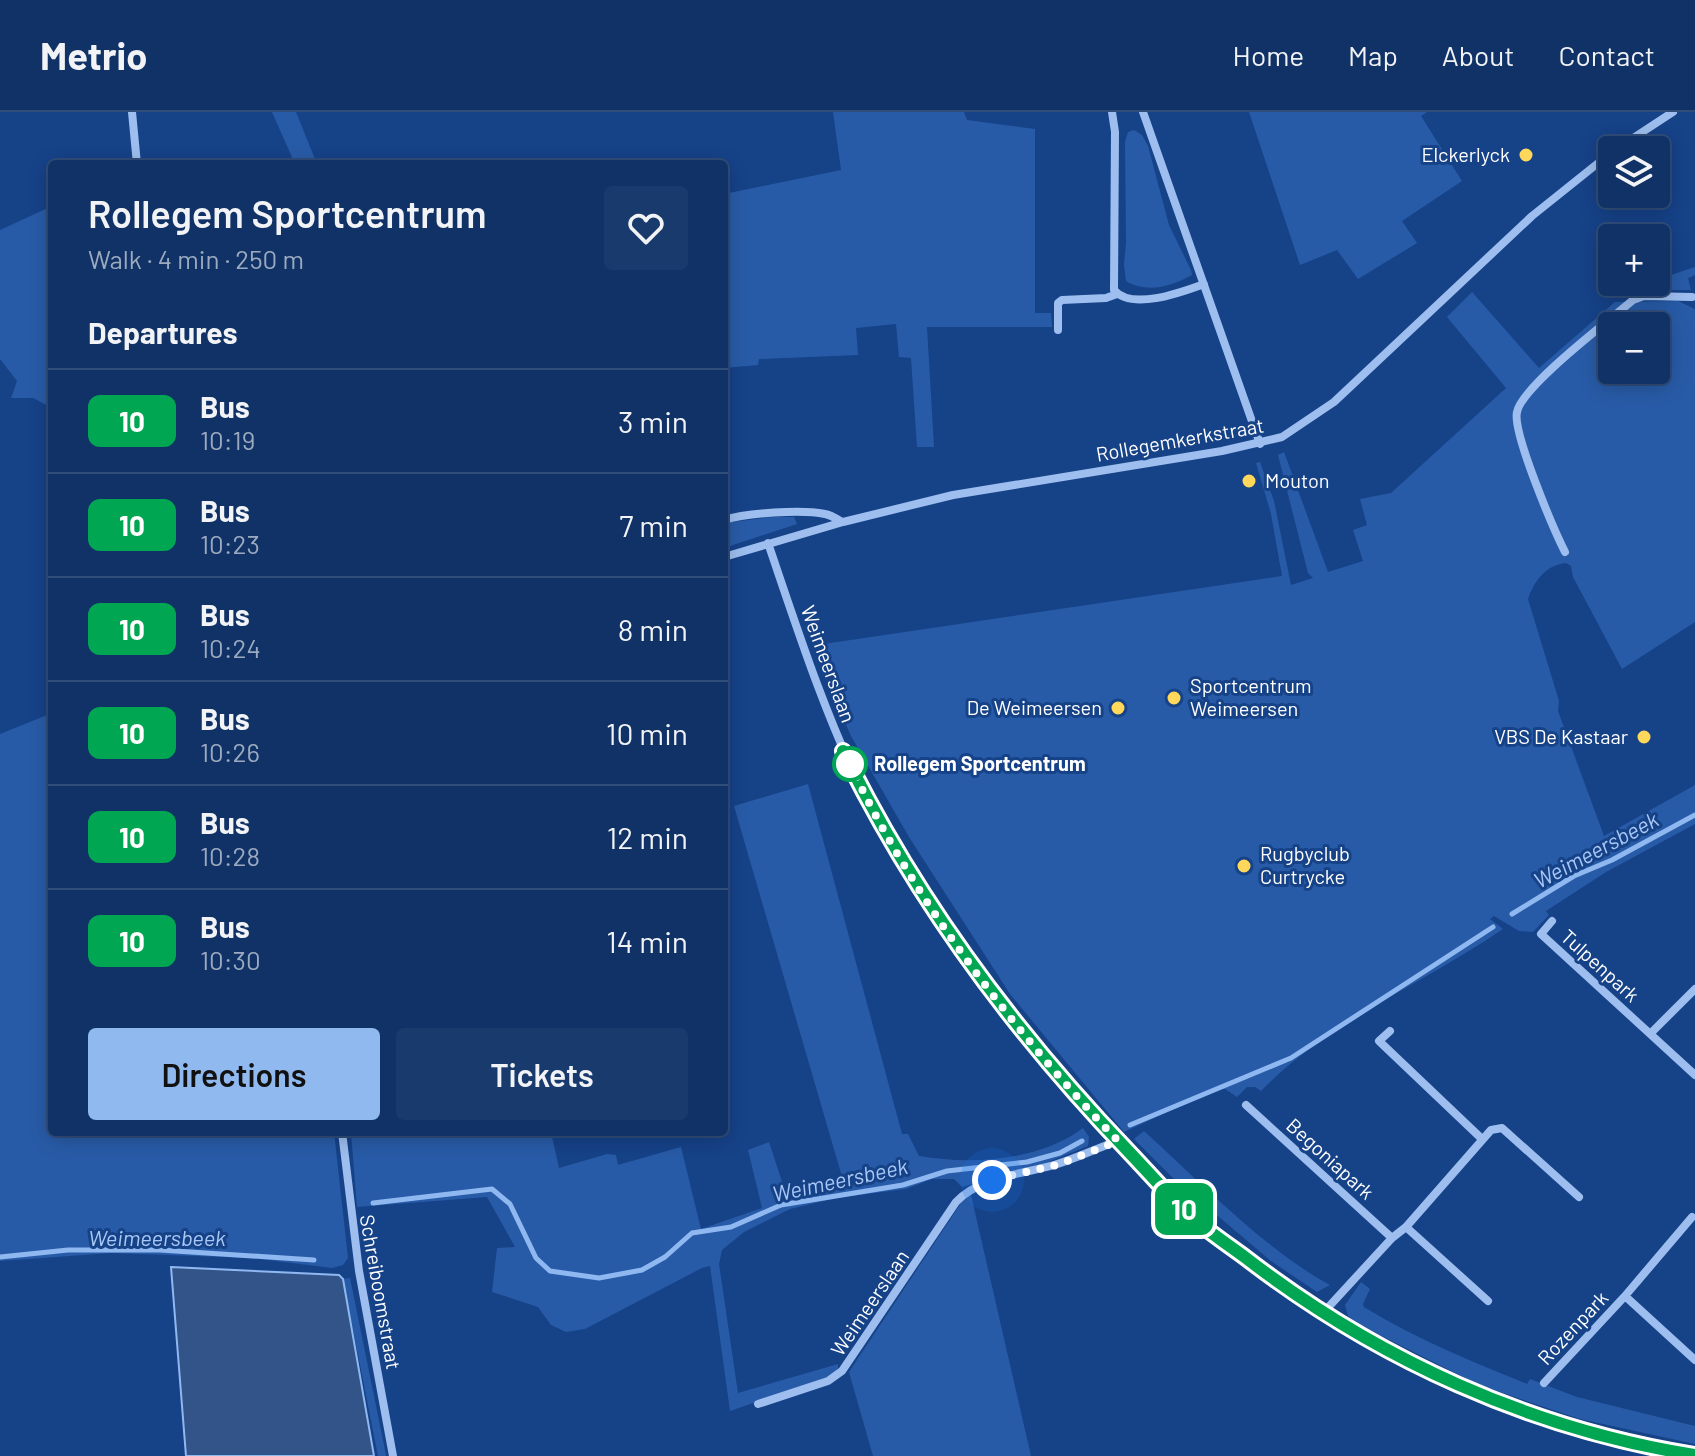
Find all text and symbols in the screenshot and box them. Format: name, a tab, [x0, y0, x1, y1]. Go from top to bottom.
text: Metrio	[40, 32, 147, 78]
text: Home	[1233, 38, 1304, 72]
text: Map	[1348, 38, 1398, 72]
text: About	[1442, 38, 1514, 72]
text: Contact	[1558, 38, 1655, 72]
map controls	[1598, 136, 1670, 384]
button: layers	[1598, 136, 1670, 208]
place label: Elckerlyck	[1421, 142, 1510, 166]
marker: Elckerlyck	[1517, 146, 1535, 164]
button: heart	[604, 186, 688, 270]
text: Rollegem Sportcentrum	[88, 190, 487, 236]
button: +	[1598, 224, 1670, 296]
text: Walk · 4 min · 250 m	[88, 243, 304, 274]
button: −	[1598, 312, 1670, 384]
text: Departures	[88, 314, 238, 350]
text: Bus	[200, 388, 250, 424]
text: 3 min	[618, 403, 688, 439]
text: 10	[119, 404, 145, 438]
street label: Rollegemkerkstraat	[1094, 412, 1266, 466]
text: 10:19	[200, 424, 255, 455]
place label: Mouton	[1265, 468, 1330, 492]
marker: Mouton	[1240, 472, 1258, 490]
text: Bus	[200, 492, 250, 528]
text: 7 min	[619, 507, 688, 543]
text: 10	[119, 508, 145, 542]
text: 10:23	[200, 528, 260, 559]
text: Bus	[200, 596, 250, 632]
street label: Weimeerslaan	[797, 602, 861, 725]
text: 8 min	[618, 611, 688, 647]
text: 10	[119, 612, 145, 646]
text: 10:24	[200, 632, 261, 663]
place label: Sportcentrum Weimeersen	[1190, 673, 1312, 720]
marker: Sportcentrum Weimeersen	[1165, 689, 1183, 707]
place label: De Weimeersen	[967, 695, 1102, 719]
marker: De Weimeersen	[1109, 699, 1127, 717]
text: Bus	[200, 700, 250, 736]
text: 10 min	[606, 715, 688, 751]
text: 10	[119, 716, 145, 750]
place label: VBS De Kastaar	[1494, 724, 1628, 748]
marker: VBS De Kastaar	[1635, 728, 1653, 746]
text: 10:26	[200, 736, 260, 767]
marker: Rollegem Sportcentrum	[833, 747, 867, 781]
place label: Rollegem Sportcentrum	[874, 751, 1086, 775]
text: Bus	[200, 804, 250, 840]
water label: Weimeersbeek	[1529, 805, 1663, 893]
text: 12 min	[607, 819, 688, 855]
text: 10	[119, 820, 145, 854]
text: 10:28	[200, 840, 260, 871]
place label: Rugbyclub Curtrycke	[1260, 841, 1350, 888]
marker: Rugbyclub Curtrycke	[1235, 857, 1253, 875]
text: Bus	[200, 908, 250, 944]
text: 14 min	[606, 923, 688, 959]
text: 10	[119, 924, 145, 958]
street label: Tulpenpark	[1557, 924, 1645, 1007]
text: 10:30	[200, 944, 261, 975]
button: Directions	[88, 1028, 380, 1120]
button: Tickets	[396, 1028, 688, 1120]
street label: Begoniapark	[1282, 1113, 1379, 1204]
water label: Weimeersbeek	[770, 1152, 910, 1206]
your location	[972, 1160, 1012, 1200]
line badge: 10	[1148, 1183, 1220, 1235]
text: 10	[1171, 1192, 1197, 1226]
street label: Schreiboomstraat	[356, 1213, 406, 1371]
water label: Weimeersbeek	[88, 1224, 226, 1250]
street label: Weimeerslaan	[825, 1245, 913, 1360]
street label: Rozenpark	[1532, 1285, 1612, 1369]

